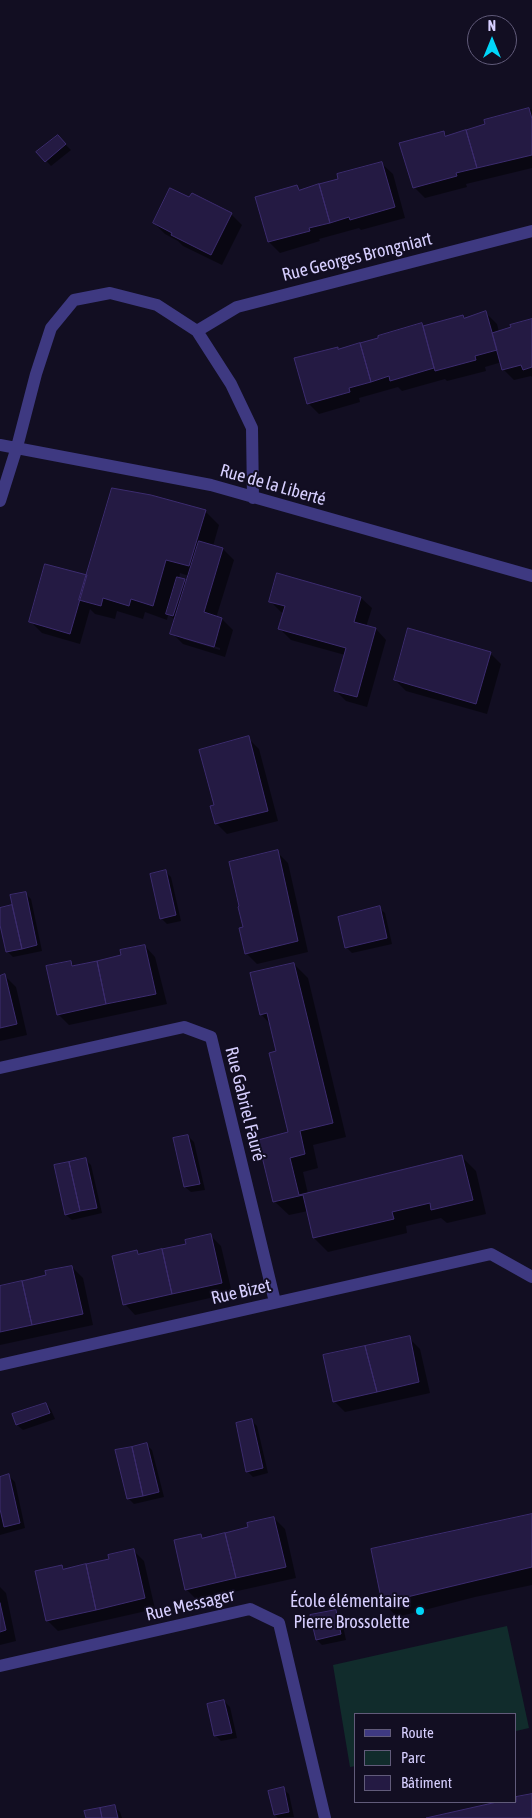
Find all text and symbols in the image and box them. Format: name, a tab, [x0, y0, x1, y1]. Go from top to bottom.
north arrow	[467, 15, 517, 65]
text: N	[488, 18, 496, 34]
street label: Rue Georges Brongniart	[280, 228, 434, 286]
street label: Rue de la Liberté	[218, 460, 328, 510]
street label: Rue Gabriel Fauré	[220, 1045, 270, 1163]
street label: Rue Bizet	[209, 1275, 273, 1309]
street label: Rue Messager	[143, 1584, 237, 1626]
place label: École élémentaire Pierre Brossolette	[290, 1590, 410, 1632]
marker: École élémentaire Pierre Brossolette	[414, 1605, 426, 1617]
legend	[354, 1713, 517, 1803]
text: Route	[401, 1724, 434, 1741]
text: Parc	[401, 1749, 425, 1766]
text: Bâtiment	[401, 1774, 452, 1791]

